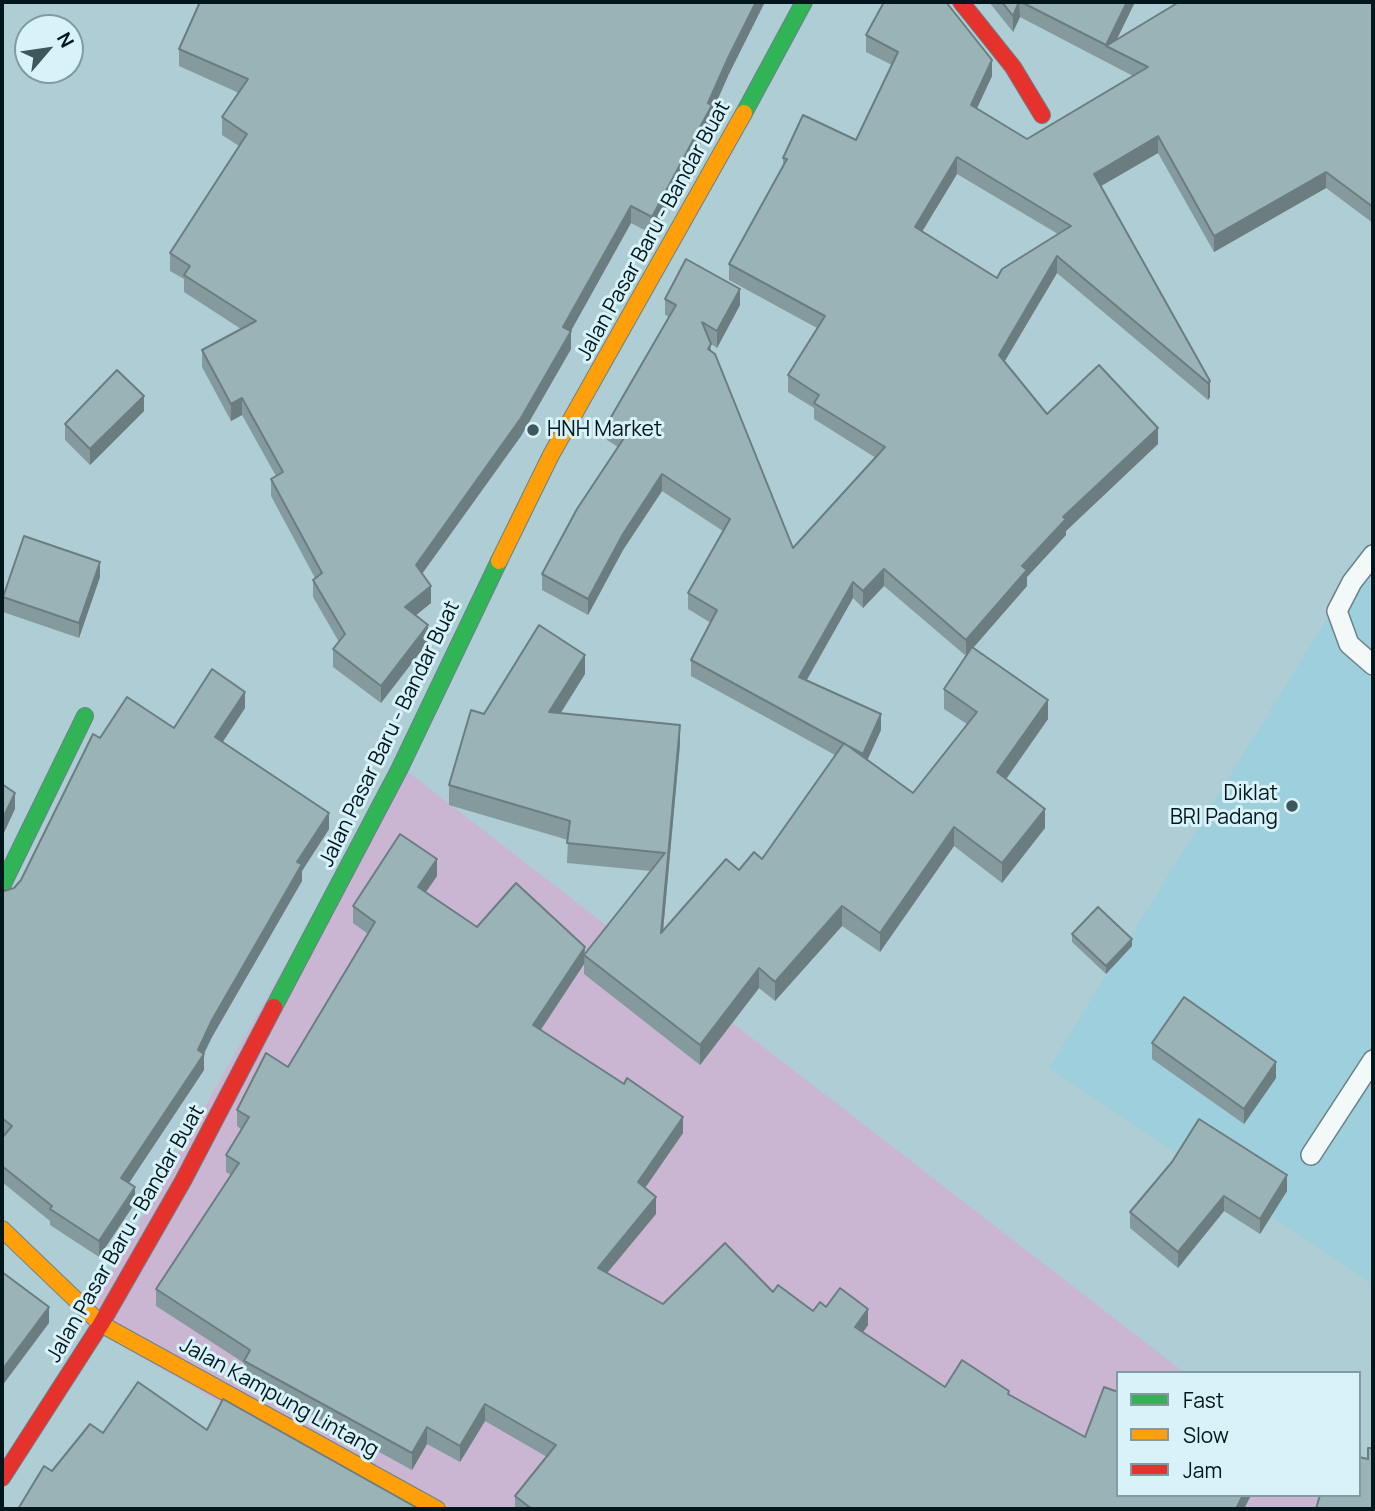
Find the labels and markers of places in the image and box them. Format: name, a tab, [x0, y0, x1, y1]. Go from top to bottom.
place label: HNH Market	[547, 417, 662, 443]
marker: HNH Market	[525, 422, 541, 438]
place label: Diklat BRI Padang	[1170, 781, 1278, 831]
marker: Diklat BRI Padang	[1284, 798, 1300, 814]

